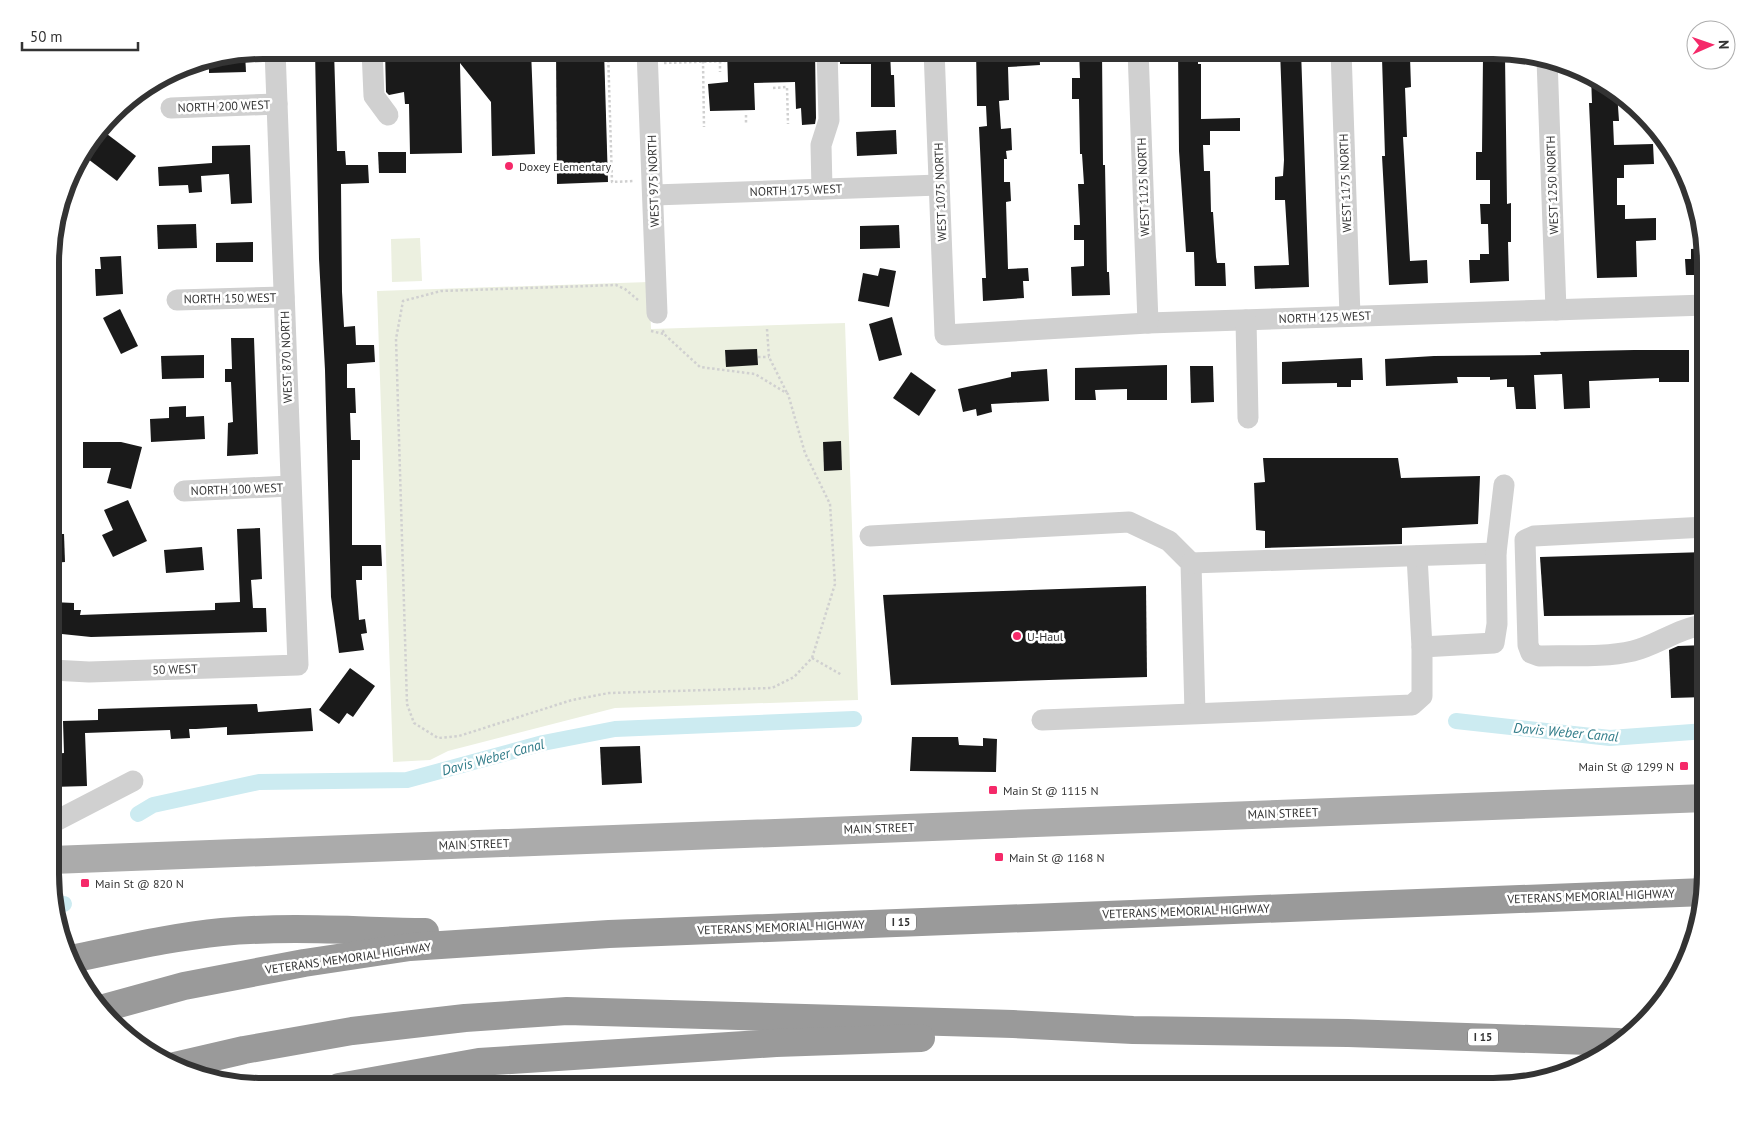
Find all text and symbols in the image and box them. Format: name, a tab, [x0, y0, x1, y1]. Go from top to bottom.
scale bar	[22, 20, 139, 52]
north arrow	[1686, 20, 1736, 70]
text: 50 m	[30, 27, 63, 46]
text: N	[1715, 40, 1733, 49]
street label: NORTH 200 WEST	[177, 97, 271, 115]
street label: WEST 1175 NORTH	[1336, 133, 1354, 233]
street label: WEST 975 NORTH	[644, 135, 662, 227]
street label: WEST 1250 NORTH	[1543, 135, 1561, 235]
street label: WEST 1125 NORTH	[1134, 137, 1152, 237]
street label: WEST 1075 NORTH	[931, 142, 949, 242]
place label: Doxey Elementary	[519, 159, 612, 174]
marker: Doxey Elementary	[503, 160, 515, 172]
street label: NORTH 175 WEST	[749, 181, 843, 199]
street label: NORTH 150 WEST	[184, 290, 277, 306]
street label: NORTH 125 WEST	[1278, 308, 1372, 326]
street label: WEST 870 NORTH	[277, 311, 295, 403]
street label: NORTH 100 WEST	[190, 480, 284, 498]
place label: U-Haul	[1027, 629, 1064, 644]
marker: U-Haul	[1011, 630, 1023, 642]
street label: 50 WEST	[152, 661, 198, 677]
water label: Davis Weber Canal	[1513, 718, 1620, 746]
water label: Davis Weber Canal	[440, 735, 546, 779]
place label: Main St @ 1299 N	[1579, 759, 1674, 774]
marker: Main St @ 1299 N	[1678, 760, 1690, 772]
place label: Main St @ 1115 N	[1003, 783, 1099, 798]
marker: Main St @ 1115 N	[987, 784, 999, 796]
street label: MAIN STREET	[1247, 804, 1319, 822]
street label: MAIN STREET	[843, 819, 915, 837]
street label: MAIN STREET	[438, 835, 510, 853]
place label: Main St @ 1168 N	[1009, 850, 1105, 865]
marker: Main St @ 1168 N	[993, 851, 1005, 863]
place label: Main St @ 820 N	[95, 876, 184, 891]
marker: Main St @ 820 N	[79, 877, 91, 889]
street label: VETERANS MEMORIAL HIGHWAY	[1506, 886, 1675, 906]
street label: VETERANS MEMORIAL HIGHWAY	[1101, 901, 1270, 921]
road number: I 15	[886, 914, 916, 930]
street label: VETERANS MEMORIAL HIGHWAY	[696, 917, 865, 937]
street label: VETERANS MEMORIAL HIGHWAY	[263, 939, 432, 977]
road number: I 15	[1468, 1028, 1498, 1046]

